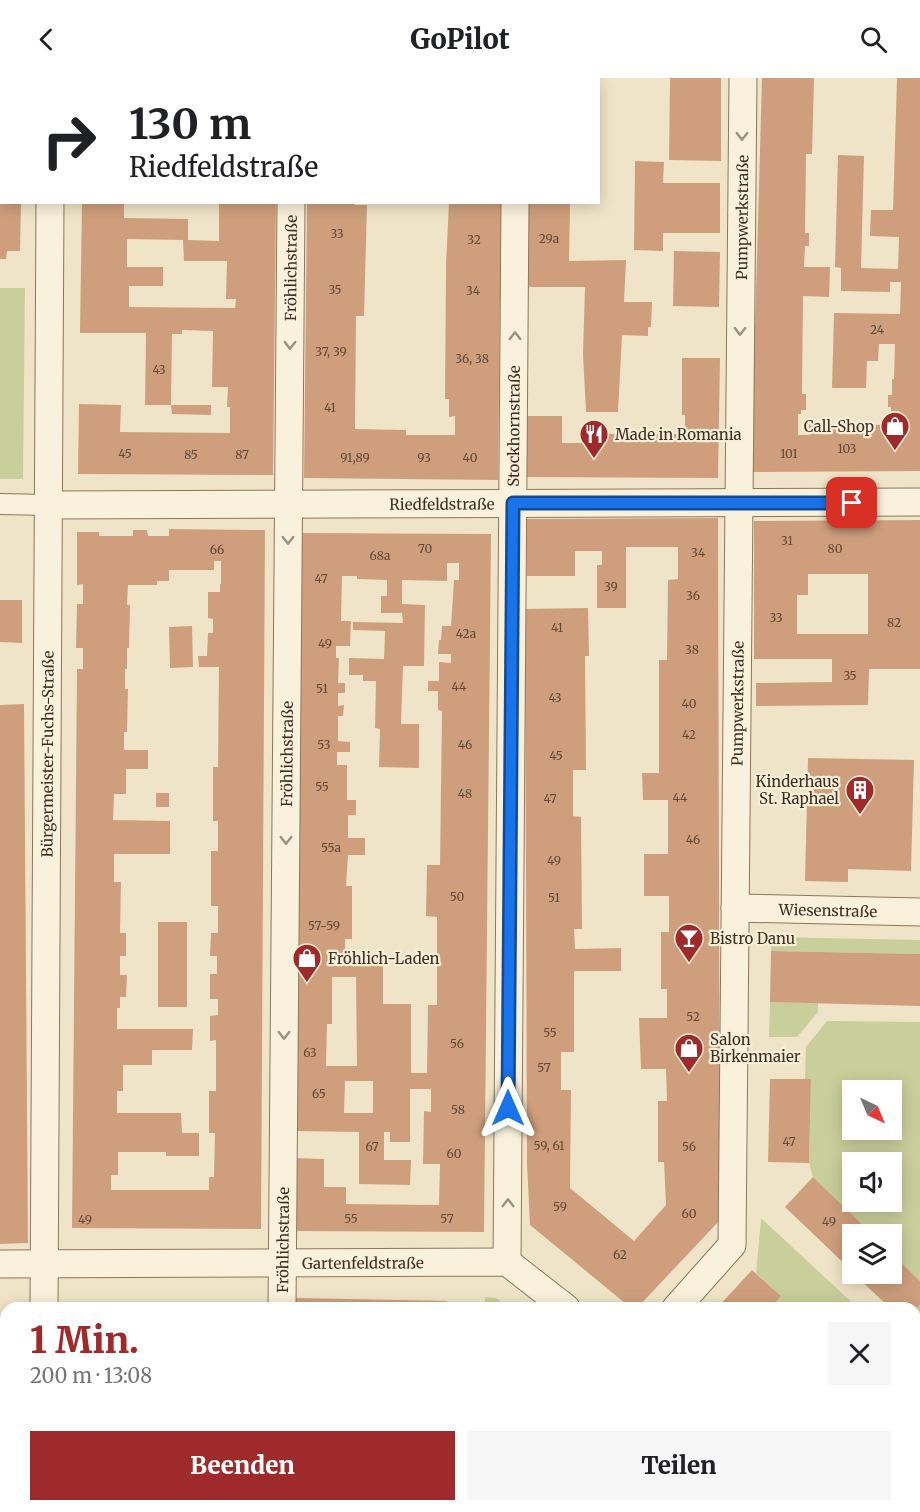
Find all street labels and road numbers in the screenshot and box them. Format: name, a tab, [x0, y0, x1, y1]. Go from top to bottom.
street label: Pumpwerkstraße	[732, 155, 752, 280]
street label: Fröhlichstraße	[281, 215, 300, 321]
street label: Stockhornstraße	[503, 365, 523, 487]
street label: Riedfeldstraße	[389, 494, 495, 513]
street label: Pumpwerkstraße	[727, 641, 747, 766]
street label: Bürgermeister-Fuchs-Straße	[37, 650, 57, 857]
street label: Fröhlichstraße	[277, 701, 296, 807]
street label: Wiesenstraße	[777, 899, 878, 921]
street label: Fröhlichstraße	[273, 1187, 292, 1293]
street label: Gartenfeldstraße	[302, 1253, 424, 1272]

